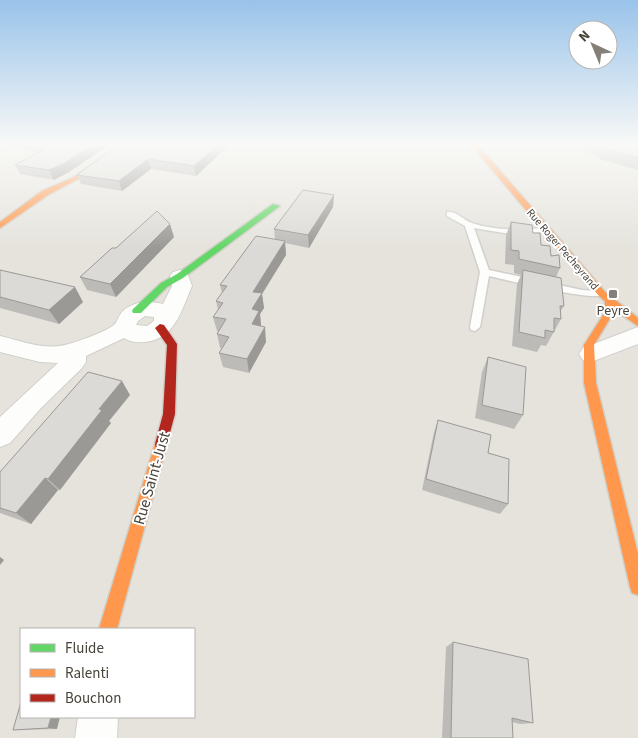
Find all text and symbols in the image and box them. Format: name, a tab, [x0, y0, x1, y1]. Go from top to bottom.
north arrow	[568, 20, 618, 70]
text: N	[574, 26, 595, 47]
street label: Rue Roger Pecheyrand	[523, 205, 602, 293]
marker: Peyre	[607, 288, 619, 300]
place label: Peyre	[597, 301, 629, 321]
street label: Rue Saint-Just	[128, 429, 176, 527]
legend	[20, 628, 195, 718]
text: Fluide	[65, 638, 104, 659]
text: Ralenti	[65, 663, 109, 684]
text: Bouchon	[65, 688, 121, 709]

